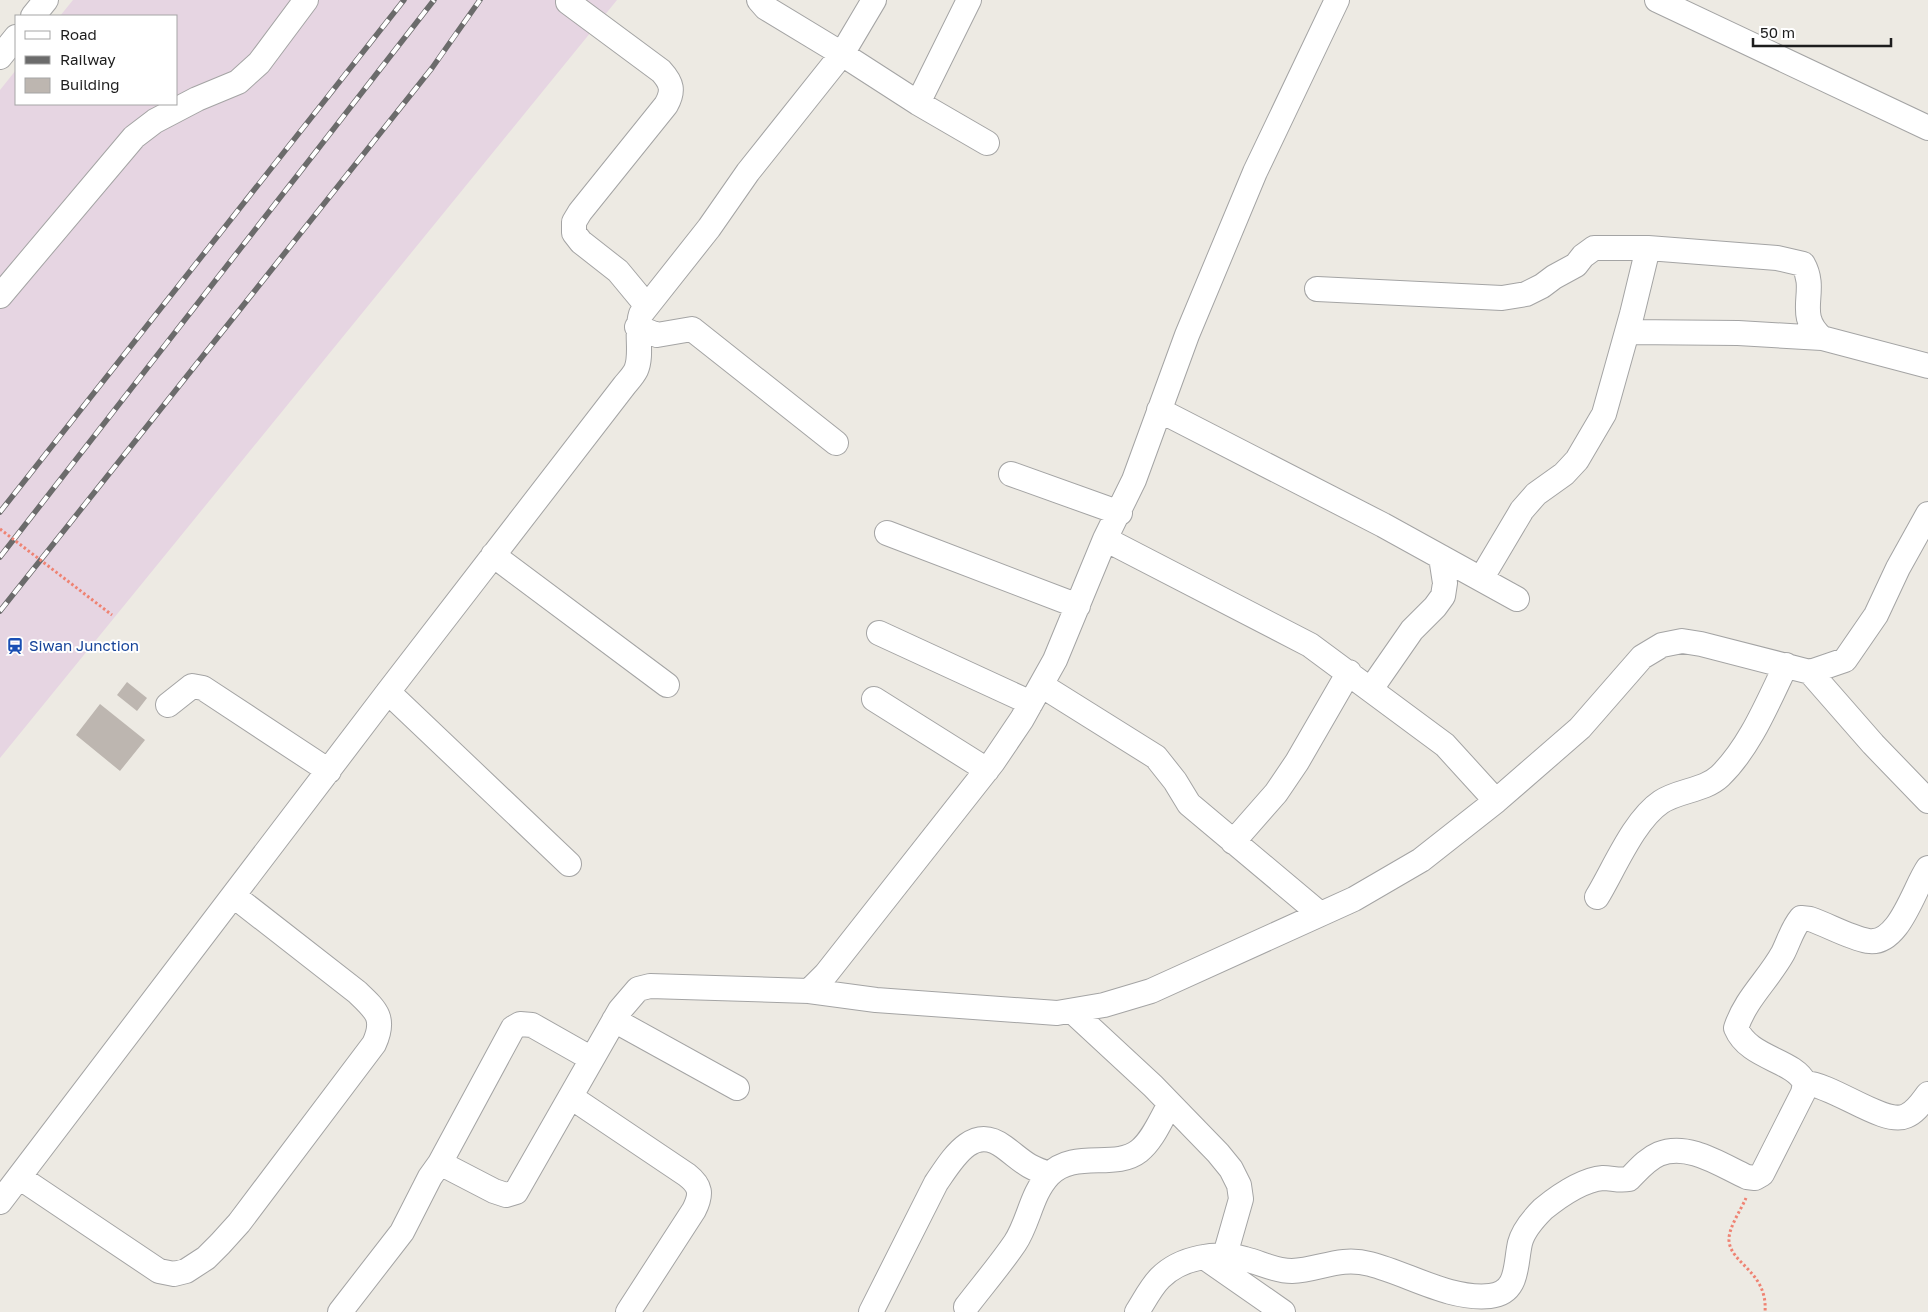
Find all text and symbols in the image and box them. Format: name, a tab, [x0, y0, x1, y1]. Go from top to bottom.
legend	[15, 15, 178, 105]
scale bar	[1753, 15, 1890, 47]
text: 50 m	[1760, 23, 1795, 41]
text: Road	[60, 25, 97, 43]
text: Railway	[60, 50, 116, 68]
text: Building	[60, 75, 120, 93]
station icon: Siwan Junction	[5, 636, 25, 656]
place label: Siwan Junction	[29, 636, 139, 654]

